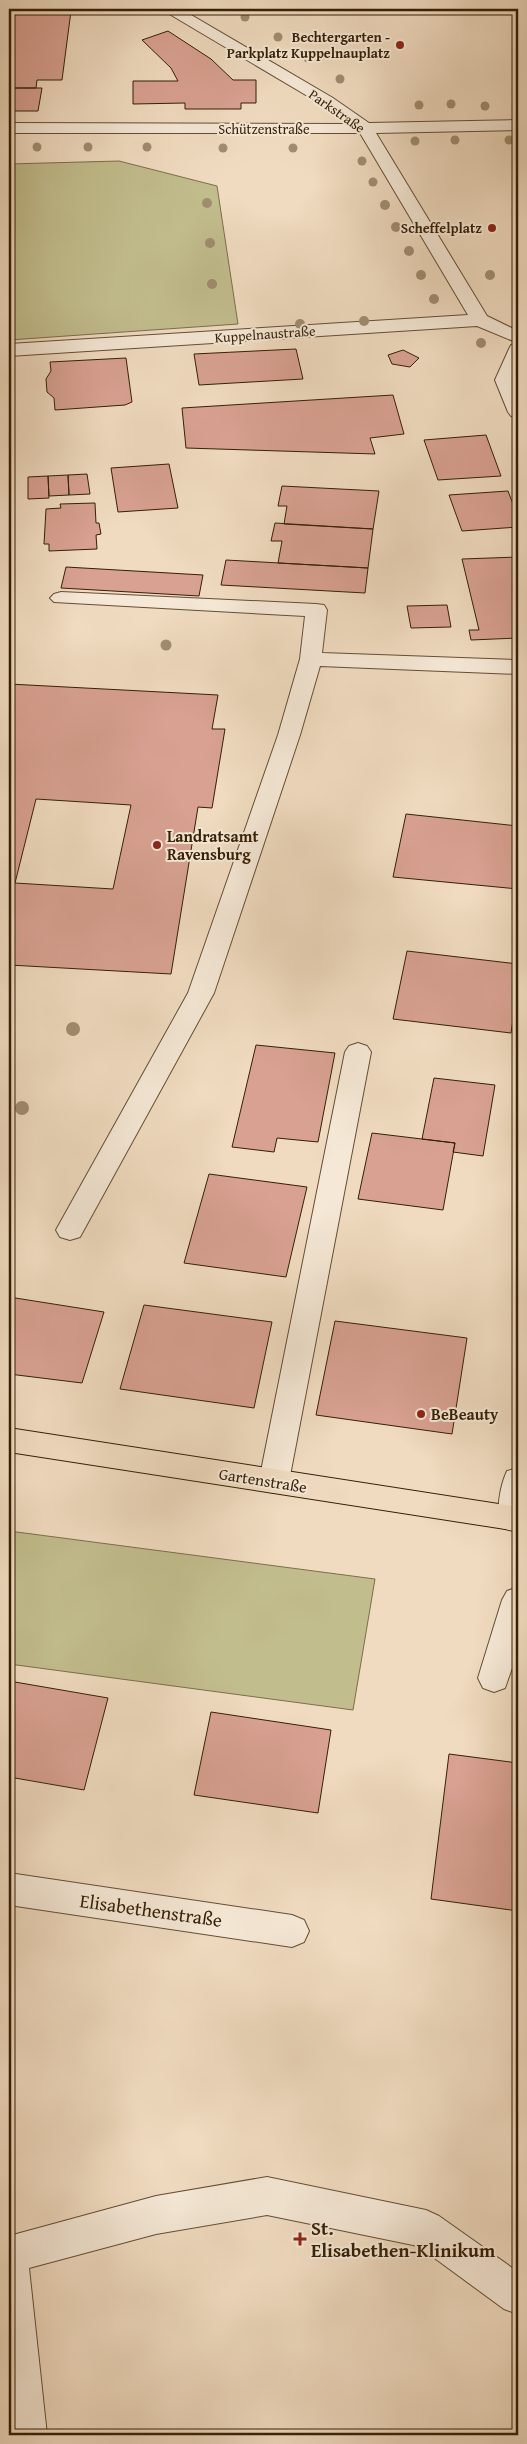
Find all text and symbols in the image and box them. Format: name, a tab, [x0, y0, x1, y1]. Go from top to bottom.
place label: Bechtergarten - Parkplatz Kuppelnauplatz	[227, 27, 390, 63]
marker: Bechtergarten - Parkplatz Kuppelnauplatz	[394, 39, 406, 51]
street label: Parkstraße	[305, 84, 370, 138]
street label: Schützenstraße	[218, 119, 310, 139]
place label: Scheffelplatz	[401, 218, 482, 238]
marker: Scheffelplatz	[486, 222, 498, 234]
street label: Kuppelnaustraße	[214, 320, 317, 348]
place label: Landratsamt Ravensburg	[167, 824, 258, 866]
marker: Landratsamt Ravensburg	[151, 839, 163, 851]
place label: BeBeauty	[431, 1402, 499, 1426]
marker: BeBeauty	[415, 1408, 427, 1420]
street label: Gartenstraße	[217, 1461, 309, 1499]
street label: Elisabethenstraße	[78, 1886, 224, 1934]
place label: St. Elisabethen-Klinikum	[311, 2214, 496, 2264]
marker: St. Elisabethen-Klinikum	[293, 2232, 307, 2246]

